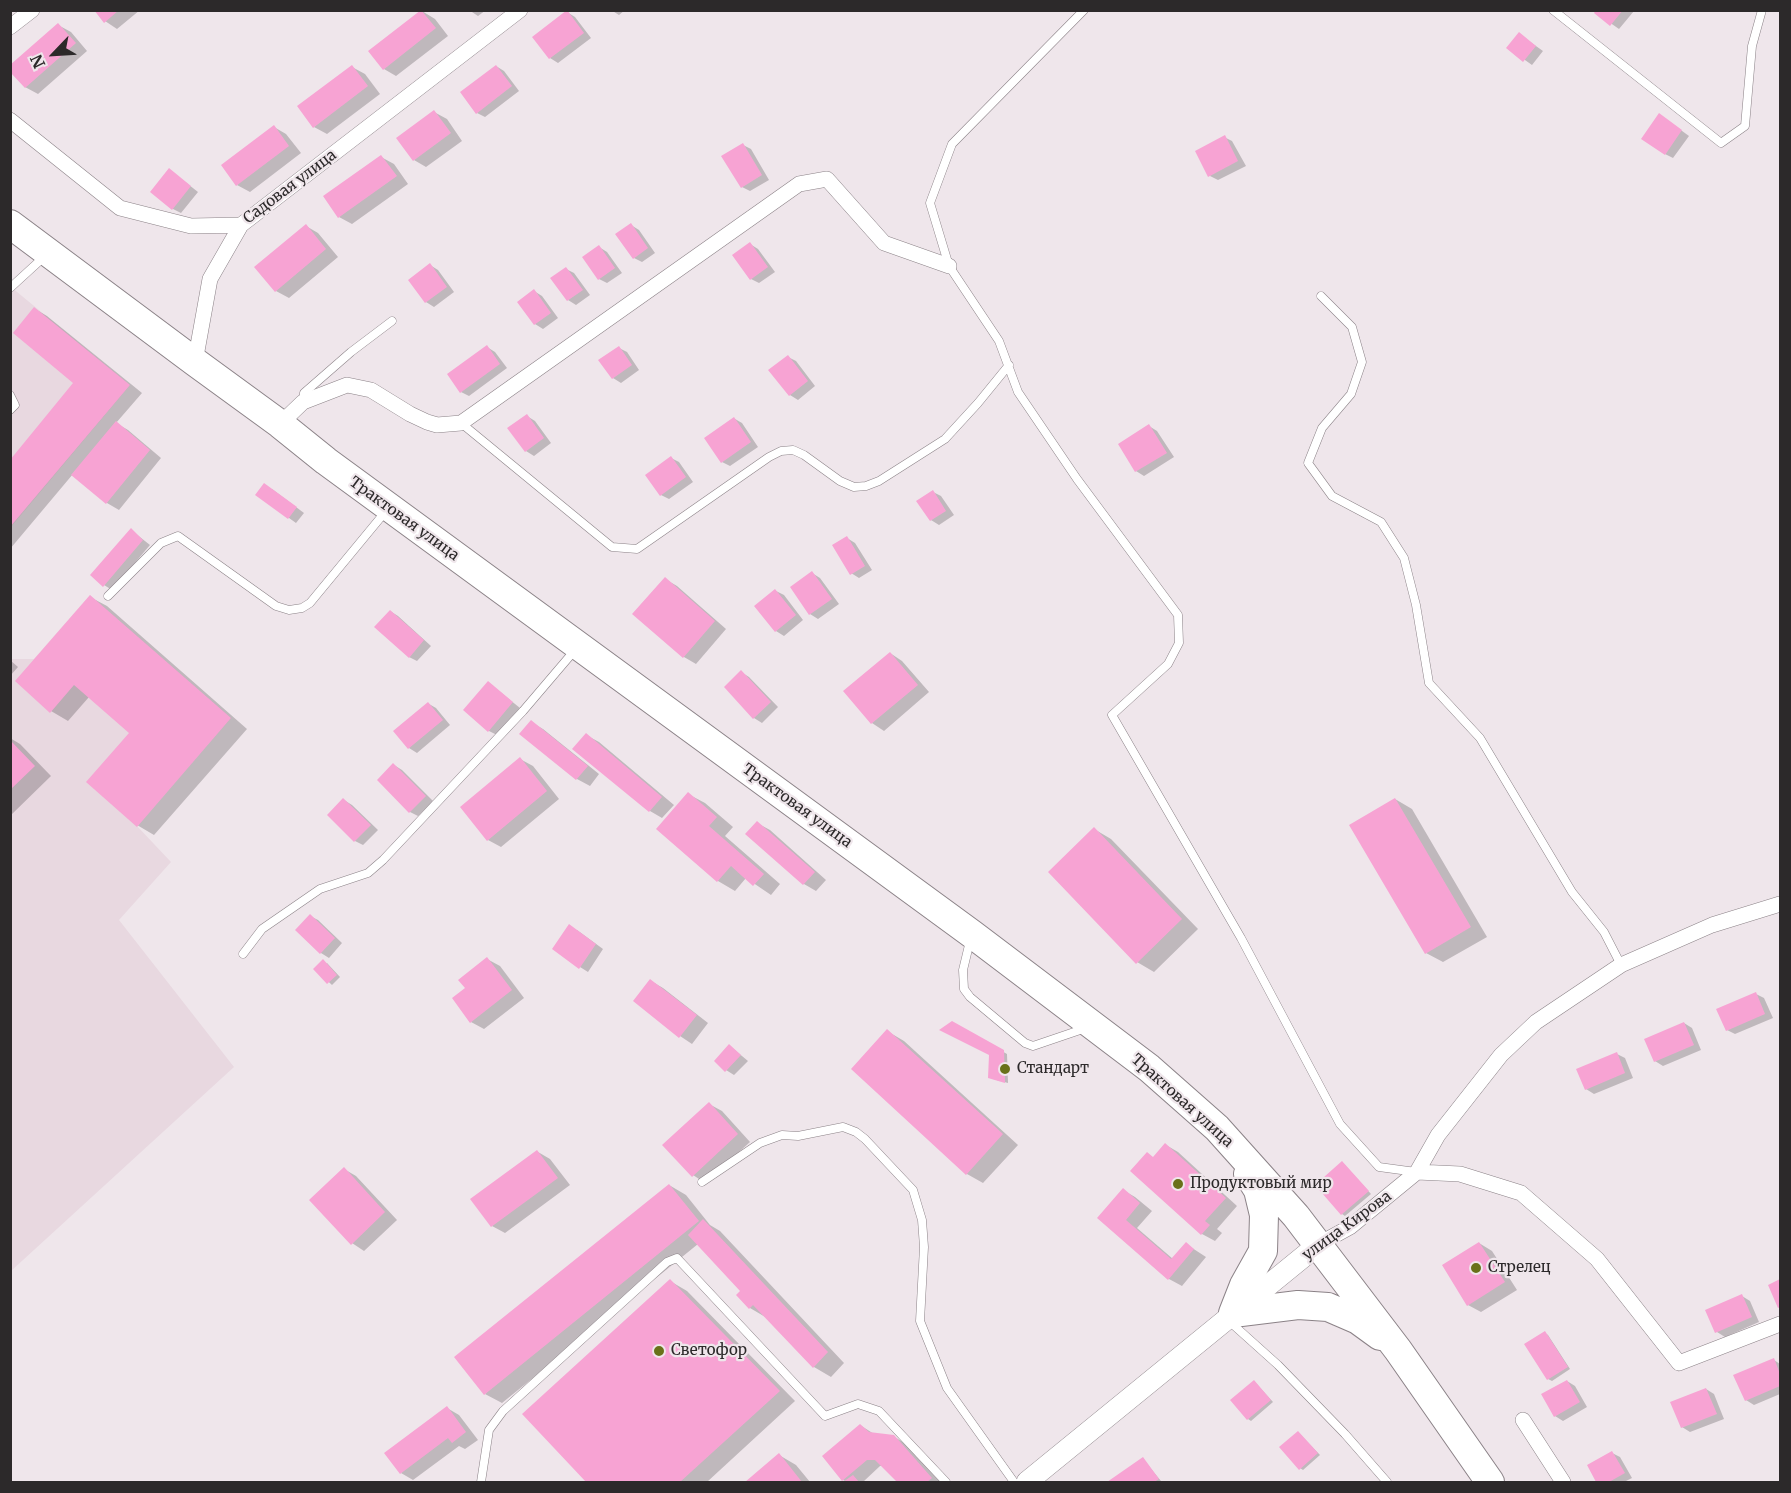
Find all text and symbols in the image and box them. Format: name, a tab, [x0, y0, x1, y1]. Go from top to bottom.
north arrow	[24, 24, 84, 84]
text: N	[26, 52, 49, 72]
street label: Садовая улица	[240, 146, 340, 228]
street label: Трактовая улица	[346, 473, 462, 565]
street label: Трактовая улица	[739, 760, 855, 852]
street label: Трактовая улица	[1127, 1051, 1237, 1151]
place label: Стандарт	[1017, 1060, 1089, 1078]
marker: Стандарт	[998, 1062, 1012, 1076]
place label: Продуктовый мир	[1190, 1175, 1332, 1193]
marker: Продуктовый мир	[1171, 1177, 1185, 1191]
street label: улица Кирова	[1299, 1188, 1395, 1264]
place label: Стрелец	[1488, 1259, 1551, 1277]
marker: Стрелец	[1469, 1261, 1483, 1275]
place label: Светофор	[671, 1342, 747, 1360]
marker: Светофор	[652, 1344, 666, 1358]

